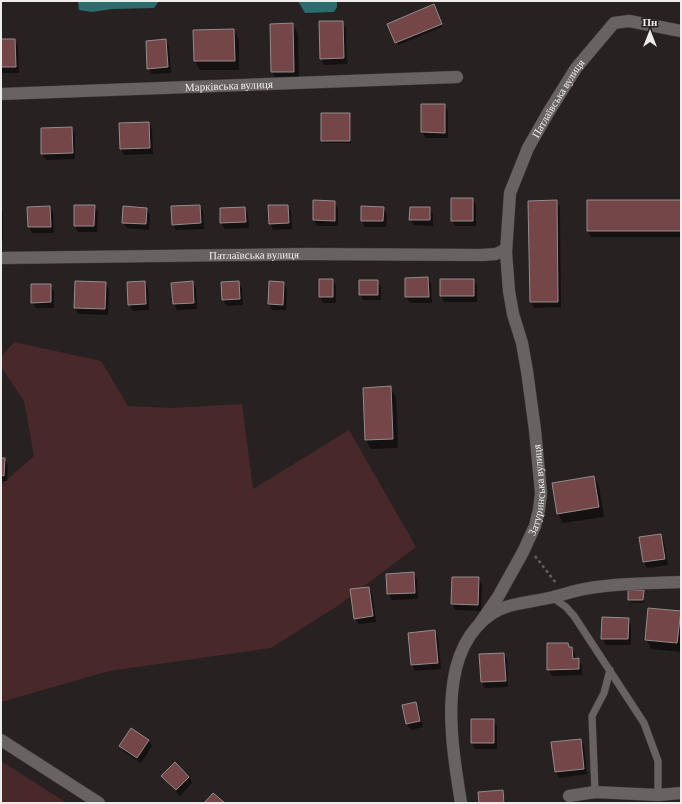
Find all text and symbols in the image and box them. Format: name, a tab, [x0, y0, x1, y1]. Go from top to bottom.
north arrow	[630, 12, 670, 52]
text: Пн	[643, 16, 658, 28]
street label: Патлаївська вулиця	[529, 57, 587, 140]
street label: Марківська вулиця	[185, 78, 273, 93]
street label: Патлаївська вулиця	[209, 248, 299, 261]
street label: Затуринська вулиця	[526, 444, 547, 537]

